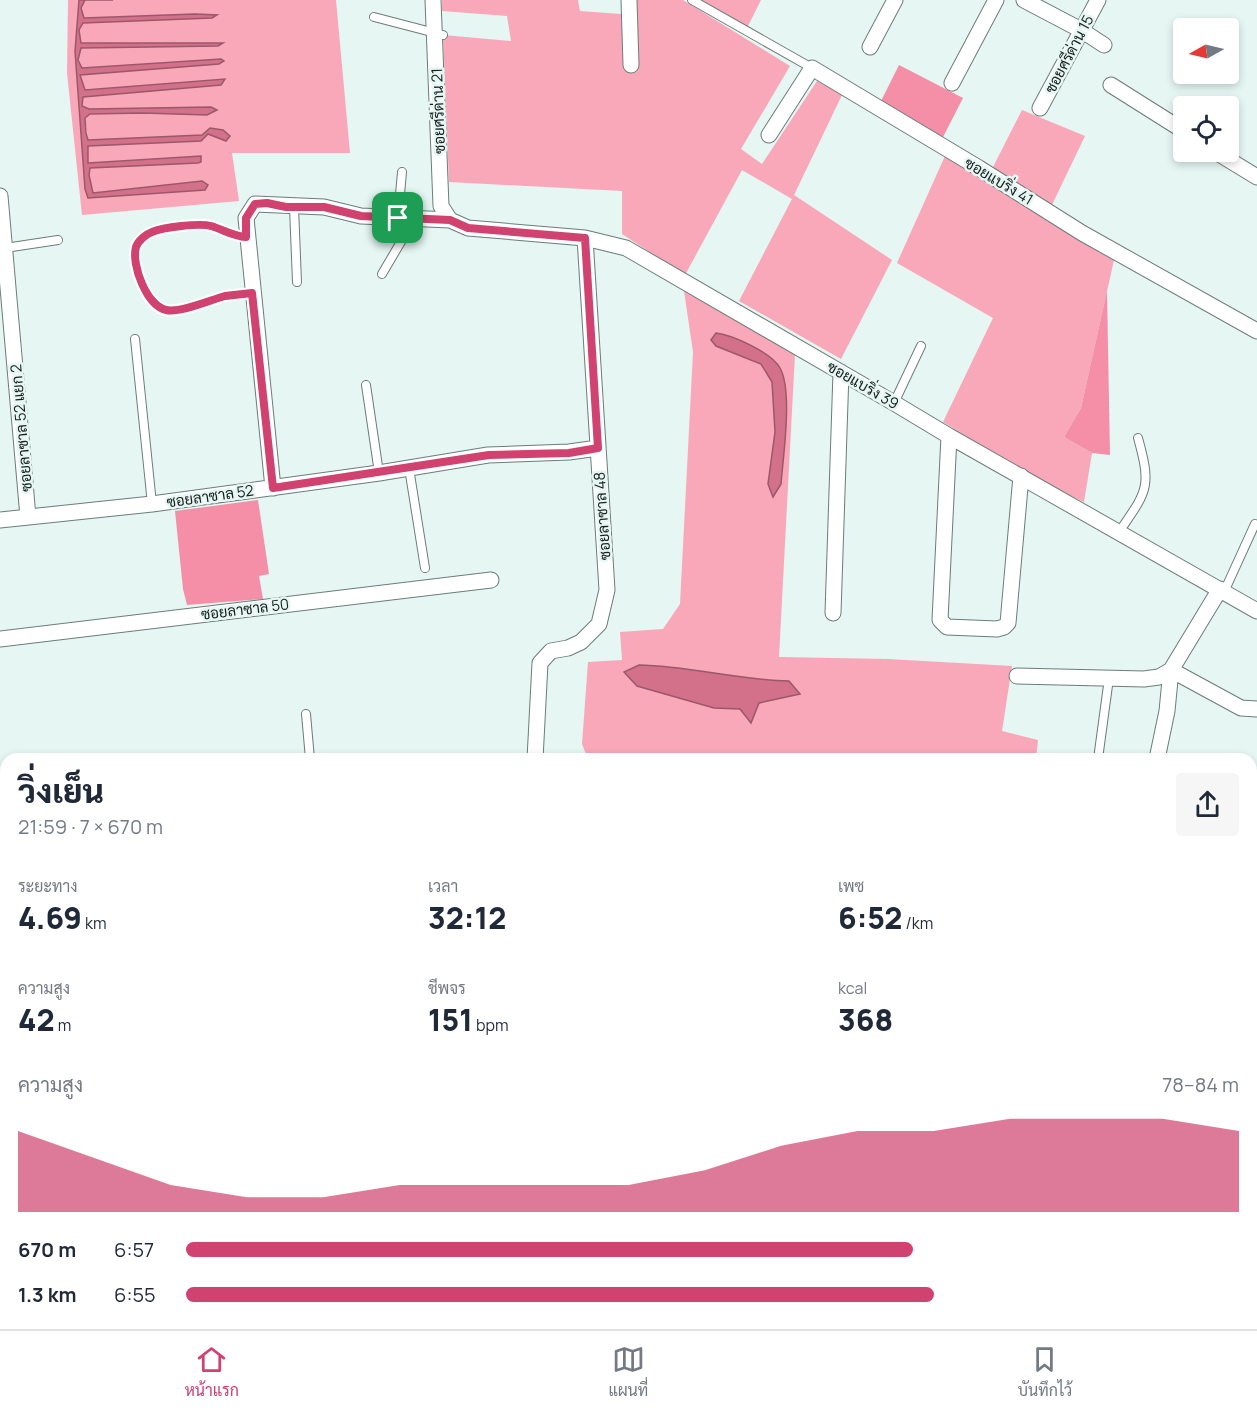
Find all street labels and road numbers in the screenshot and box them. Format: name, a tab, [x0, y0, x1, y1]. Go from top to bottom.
street label: ซอยศรีด่าน 15	[1040, 11, 1098, 97]
street label: ซอยศรีด่าน 21	[426, 68, 450, 154]
street label: ซอยแบริ่ง 41	[961, 149, 1039, 210]
street label: ซอยแบริ่ง 39	[823, 353, 904, 414]
street label: ซอยลาซาล 52 แยก 2	[5, 363, 37, 493]
street label: ซอยลาซาล 48	[588, 471, 616, 561]
street label: ซอยลาซาล 52	[165, 480, 255, 512]
street label: ซอยลาซาล 50	[200, 593, 290, 625]

